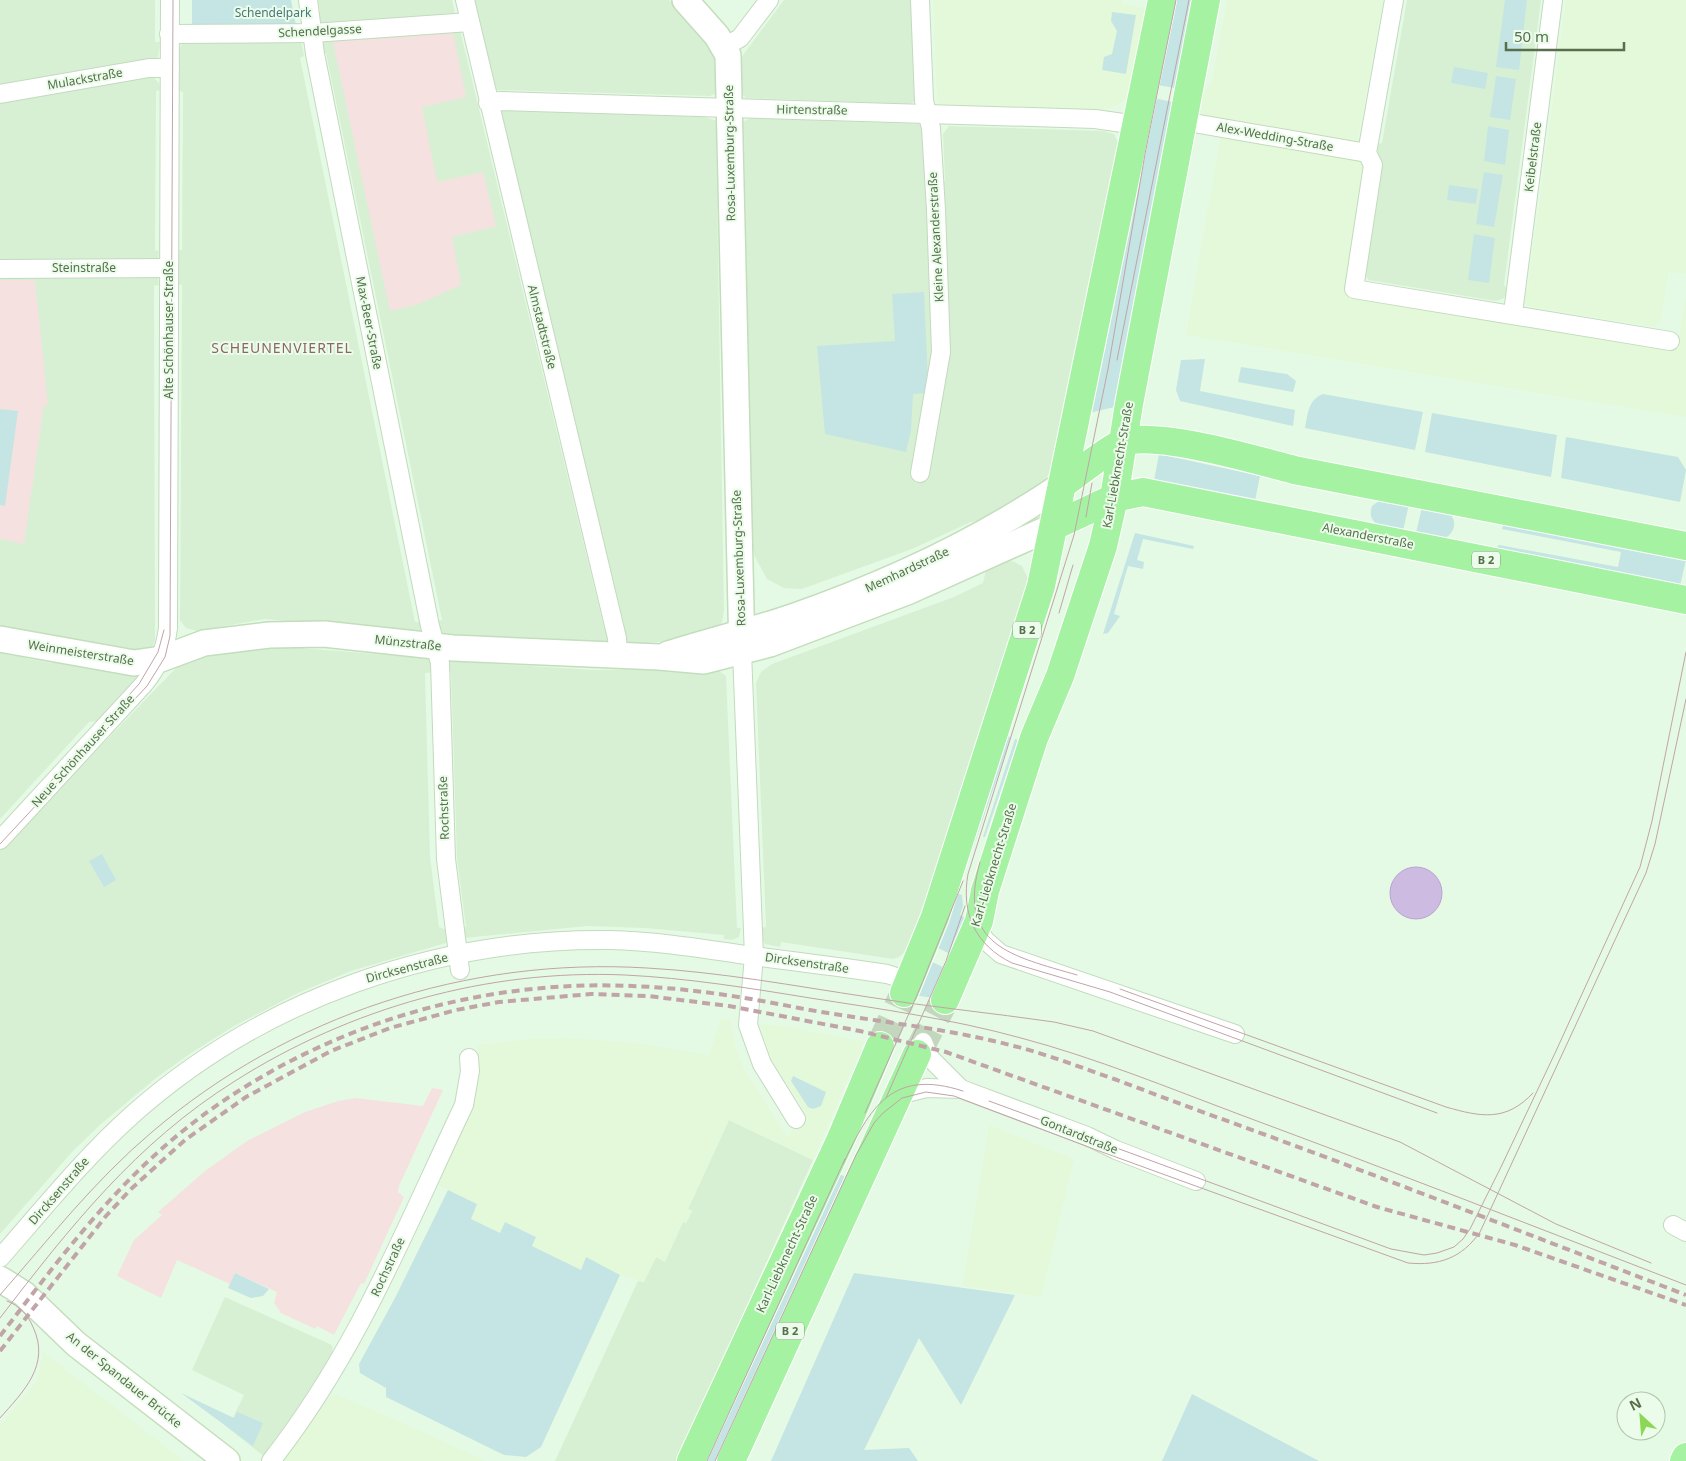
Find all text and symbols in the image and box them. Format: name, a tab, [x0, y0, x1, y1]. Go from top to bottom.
park label: Schendelpark	[235, 4, 312, 21]
street label: Schendelgasse	[278, 20, 362, 41]
scale bar	[1506, 20, 1624, 52]
text: 50 m	[1514, 26, 1549, 46]
street label: Mulackstraße	[46, 63, 124, 93]
street label: Rosa-Luxemburg-Straße	[720, 84, 739, 221]
street label: Hirtenstraße	[776, 100, 848, 119]
street label: Alex-Wedding-Straße	[1215, 118, 1335, 155]
street label: Keibelstraße	[1520, 121, 1545, 193]
street label: Kleine Alexanderstraße	[924, 171, 947, 303]
street label: Steinstraße	[52, 259, 116, 276]
street label: Alte Schönhauser Straße	[160, 261, 177, 399]
street label: Max-Beer-Straße	[352, 275, 387, 371]
street label: Almstadtstraße	[524, 283, 561, 371]
district label: SCHEUNENVIERTEL	[211, 338, 353, 357]
street label: Karl-Liebknecht-Straße	[1098, 400, 1137, 530]
street label: Rosa-Luxemburg-Straße	[728, 489, 749, 626]
street label: Alexanderstraße	[1321, 518, 1415, 553]
street label: Memhardstraße	[862, 543, 952, 596]
road number: B 2	[1472, 552, 1500, 568]
road number: B 2	[1013, 622, 1041, 638]
street label: Münzstraße	[374, 631, 443, 654]
street label: Weinmeisterstraße	[27, 636, 135, 669]
street label: Neue Schönhauser Straße	[27, 690, 138, 811]
street label: Rochstraße	[434, 776, 453, 840]
street label: Karl-Liebknecht-Straße	[967, 801, 1020, 929]
street label: Dircksenstraße	[364, 948, 450, 987]
street label: Dircksenstraße	[764, 948, 850, 977]
street label: Gontardstraße	[1038, 1111, 1121, 1158]
street label: Dircksenstraße	[24, 1153, 93, 1228]
street label: Karl-Liebknecht-Straße	[752, 1192, 821, 1316]
street label: Rochstraße	[366, 1234, 409, 1299]
road number: B 2	[776, 1322, 804, 1340]
street label: An der Spandauer Brücke	[63, 1328, 186, 1432]
north arrow	[1616, 1391, 1666, 1441]
text: N	[1626, 1393, 1644, 1415]

